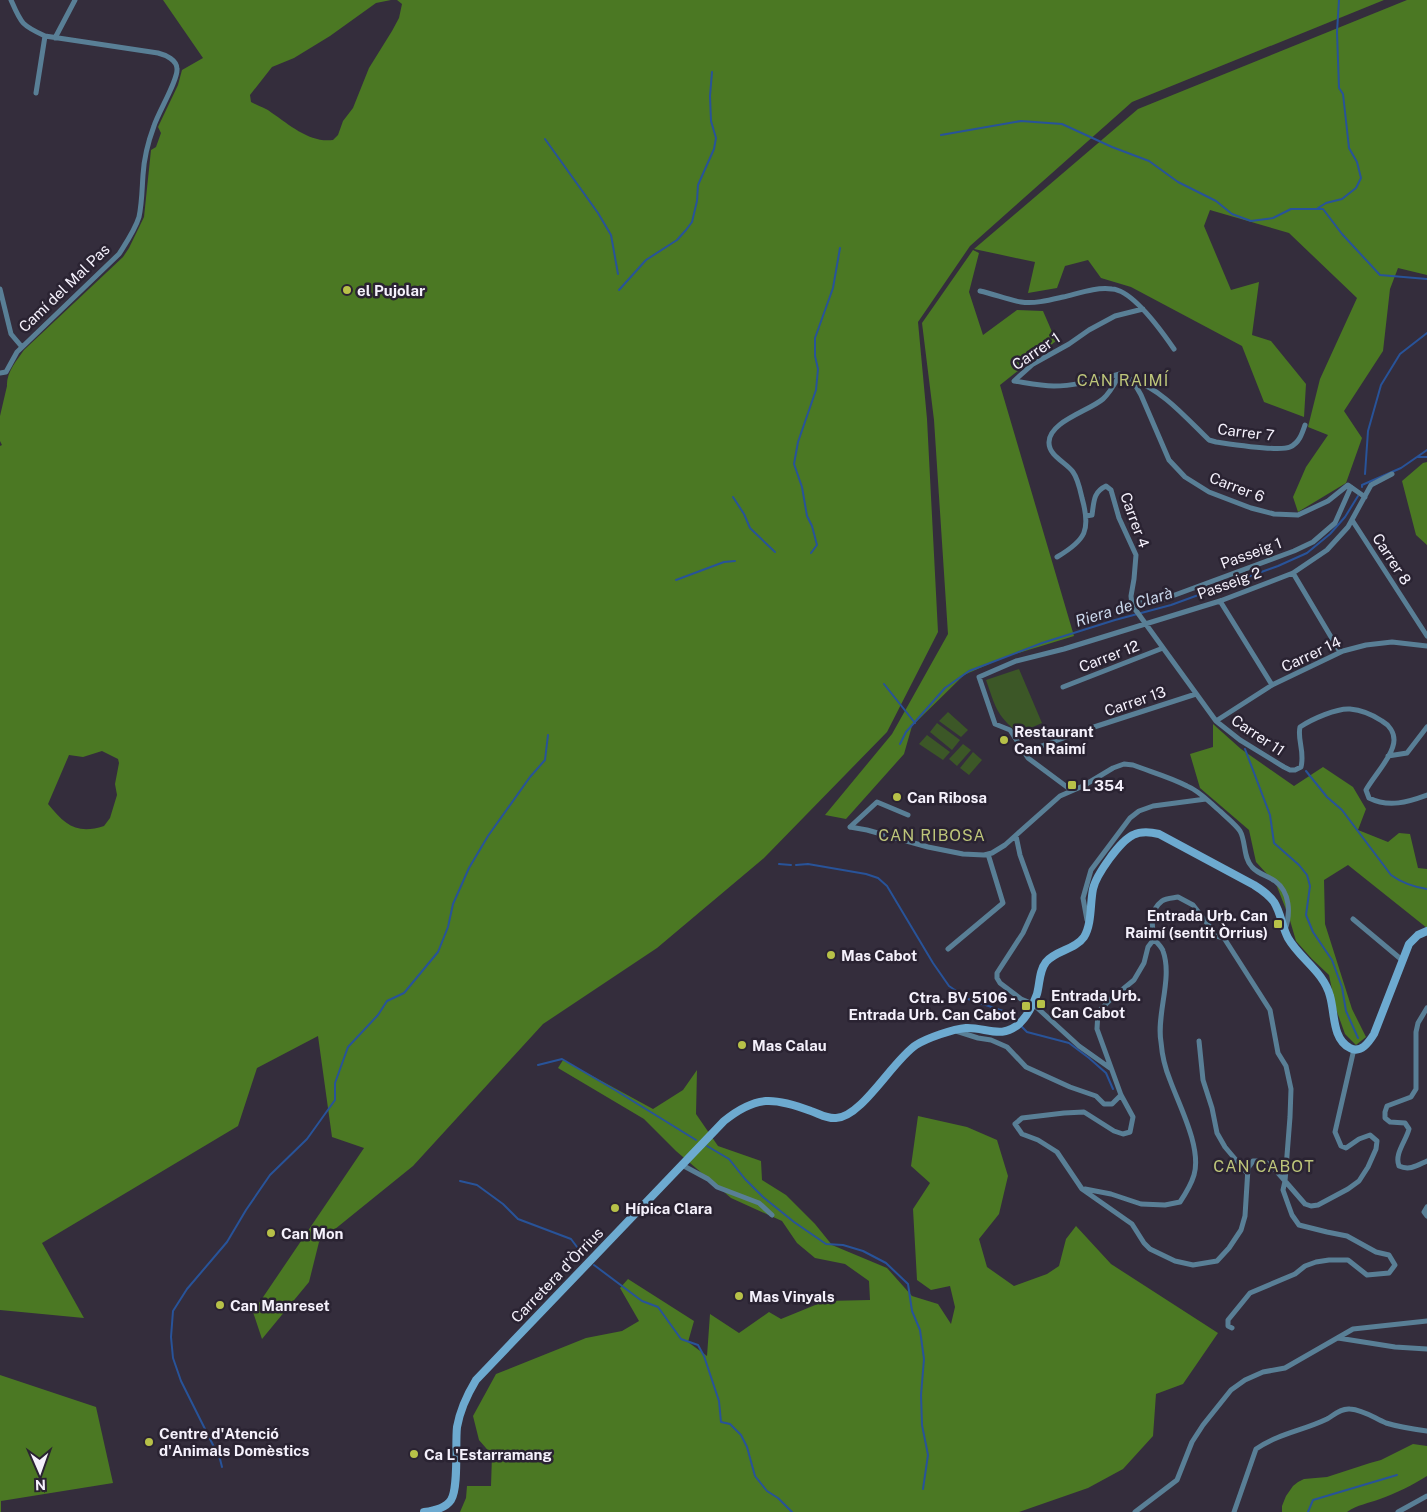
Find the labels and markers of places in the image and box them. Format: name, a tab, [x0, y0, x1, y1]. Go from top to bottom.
place label: el Pujolar	[357, 282, 425, 299]
marker: el Pujolar	[341, 284, 353, 296]
place label: Restaurant Can Raimí	[1014, 723, 1094, 757]
marker: Restaurant Can Raimí	[998, 734, 1010, 746]
place label: L 354	[1082, 777, 1124, 794]
marker: L 354	[1066, 779, 1078, 791]
place label: Can Ribosa	[907, 789, 987, 806]
marker: Can Ribosa	[891, 791, 903, 803]
place label: Entrada Urb. Can Raimí (sentit Òrrius)	[1125, 907, 1268, 941]
marker: Entrada Urb. Can Raimí (sentit Òrrius)	[1272, 918, 1284, 930]
place label: Mas Cabot	[841, 947, 917, 964]
marker: Mas Cabot	[825, 949, 837, 961]
place label: Entrada Urb. Can Cabot	[1051, 987, 1141, 1021]
place label: Ctra. BV 5106 - Entrada Urb. Can Cabot	[848, 989, 1016, 1023]
marker: Entrada Urb. Can Cabot	[1035, 998, 1047, 1010]
marker: Ctra. BV 5106 - Entrada Urb. Can Cabot	[1020, 1000, 1032, 1012]
place label: Mas Calau	[752, 1037, 827, 1054]
marker: Mas Calau	[736, 1039, 748, 1051]
place label: Hípica Clara	[625, 1200, 712, 1217]
marker: Hípica Clara	[609, 1202, 621, 1214]
place label: Can Mon	[281, 1225, 344, 1242]
marker: Can Mon	[265, 1227, 277, 1239]
place label: Mas Vinyals	[749, 1288, 835, 1305]
marker: Mas Vinyals	[733, 1290, 745, 1302]
place label: Can Manreset	[230, 1297, 330, 1314]
marker: Can Manreset	[214, 1299, 226, 1311]
place label: Centre d'Atenció d'Animals Domèstics	[159, 1425, 309, 1459]
marker: Centre d'Atenció d'Animals Domèstics	[143, 1436, 155, 1448]
place label: Ca L'Estarramang	[424, 1446, 553, 1463]
marker: Ca L'Estarramang	[408, 1448, 420, 1460]

